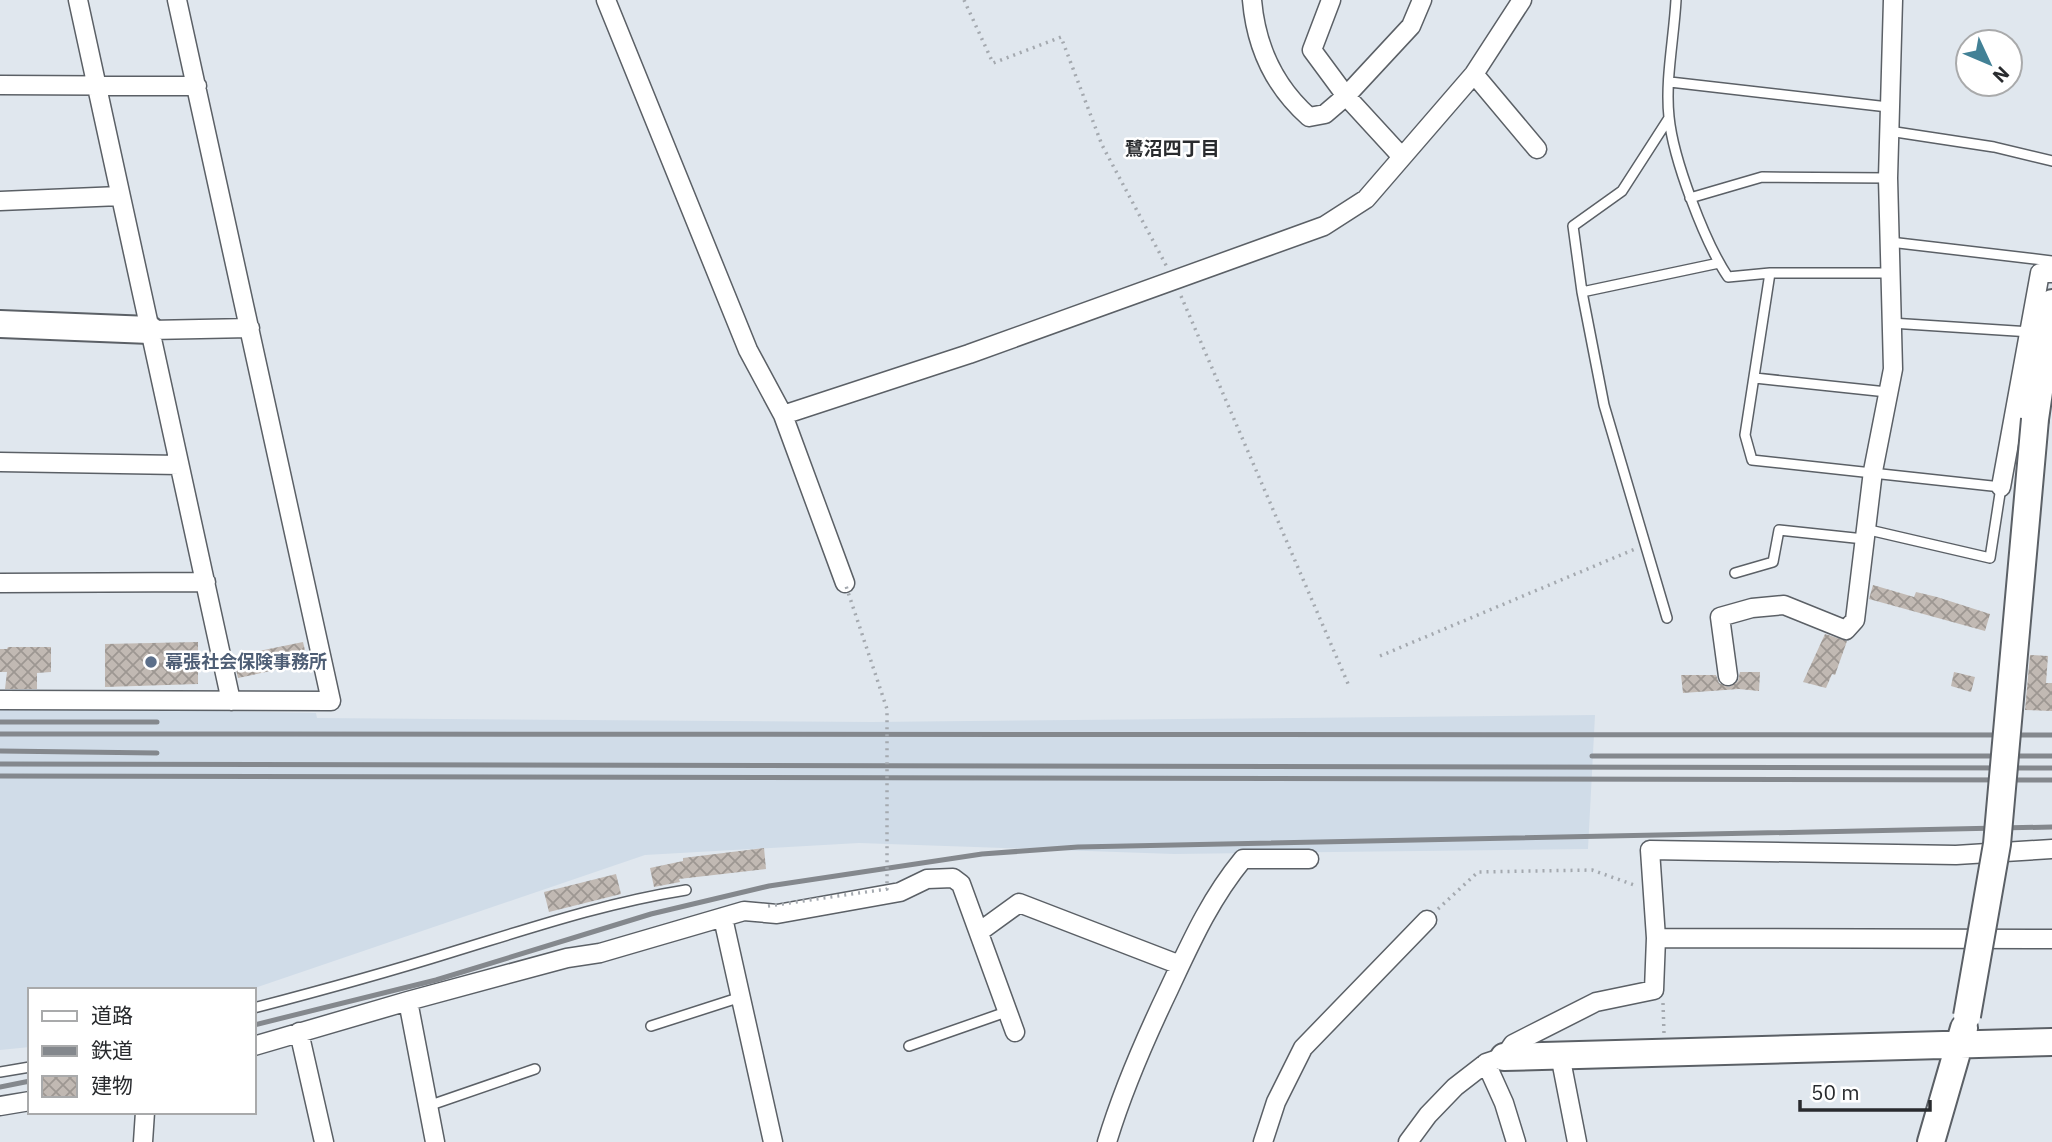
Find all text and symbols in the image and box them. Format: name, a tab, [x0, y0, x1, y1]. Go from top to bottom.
north arrow	[1954, 28, 2024, 98]
text: N	[1988, 62, 2015, 88]
district label: 鷺沼四丁目	[1124, 136, 1220, 160]
place label: 幕張社会保険事務所	[165, 650, 327, 673]
marker: 幕張社会保険事務所	[143, 654, 159, 670]
legend	[28, 988, 256, 1114]
text: 道路	[91, 1001, 133, 1029]
text: 鉄道	[91, 1036, 133, 1064]
scale bar	[1800, 1068, 1930, 1112]
text: 建物	[91, 1071, 133, 1099]
text: 50 m	[1811, 1078, 1860, 1106]

